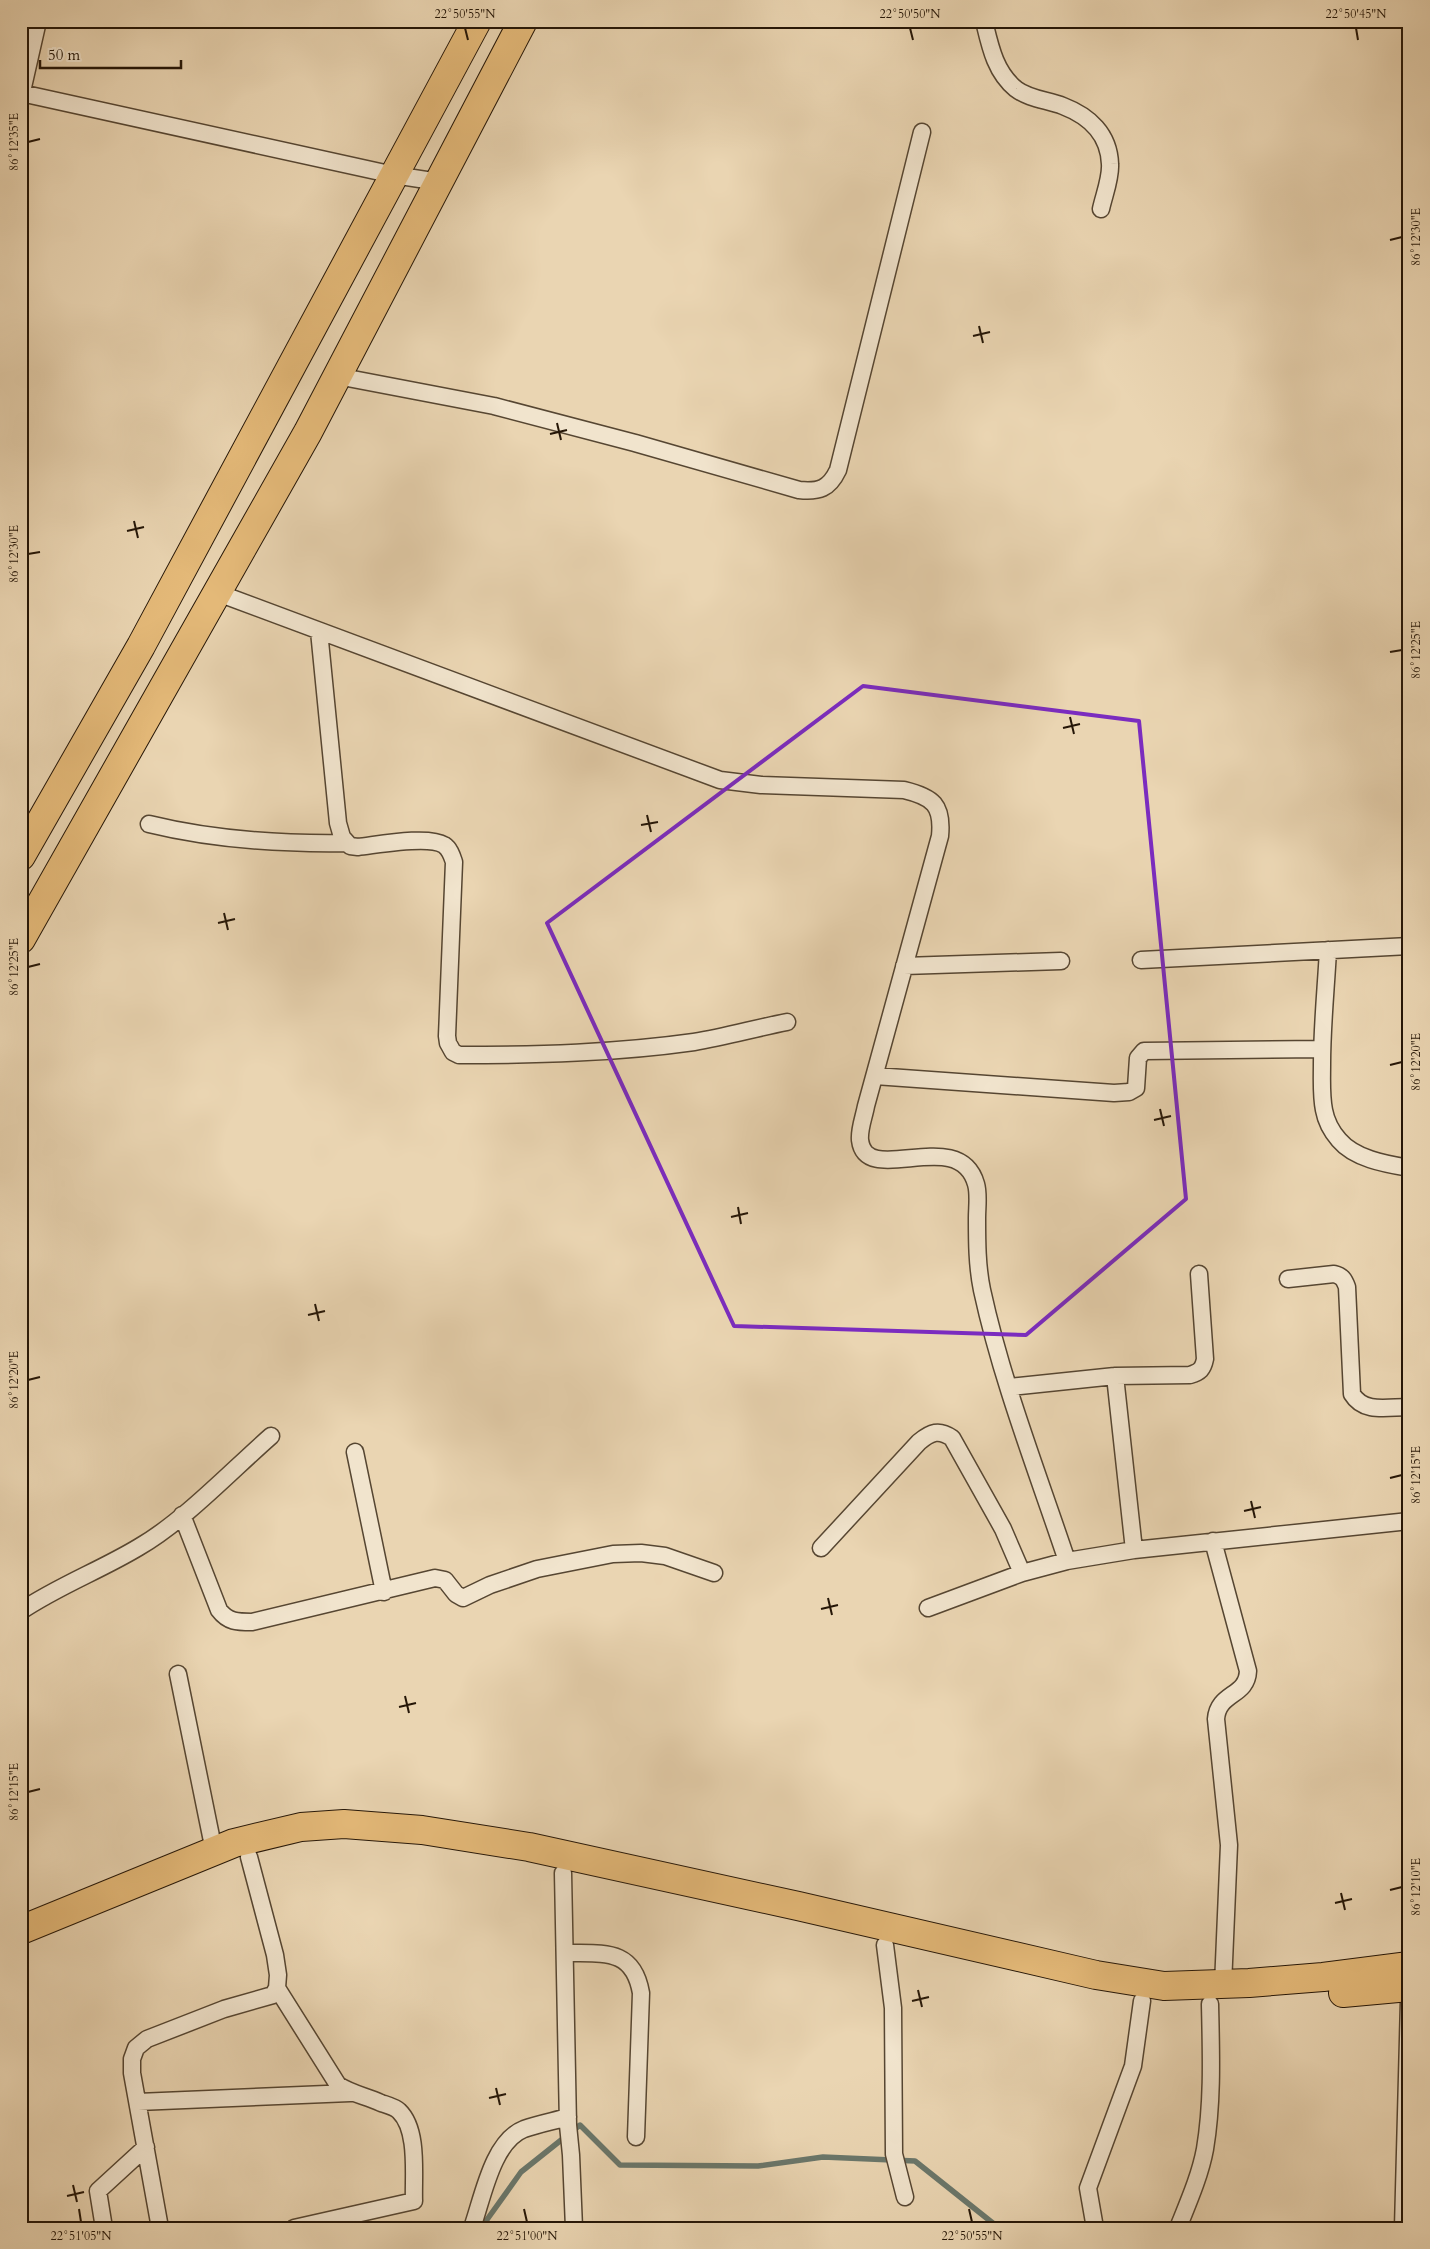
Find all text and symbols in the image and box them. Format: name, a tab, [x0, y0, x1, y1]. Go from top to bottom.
text: 22°50'55"N	[435, 6, 496, 22]
text: 22°50'50"N	[880, 6, 941, 22]
text: 22°50'45"N	[1326, 6, 1387, 22]
scale bar	[40, 38, 181, 70]
text: 50 m	[48, 45, 80, 65]
text: 86°12'35"E	[6, 113, 22, 171]
text: 86°12'30"E	[1408, 208, 1424, 266]
text: 86°12'30"E	[6, 525, 22, 583]
text: 86°12'25"E	[1408, 621, 1424, 679]
text: 86°12'25"E	[6, 938, 22, 996]
text: 86°12'20"E	[1408, 1033, 1424, 1091]
text: 86°12'20"E	[6, 1351, 22, 1409]
text: 86°12'15"E	[1408, 1446, 1424, 1504]
text: 86°12'15"E	[6, 1763, 22, 1821]
text: 86°12'10"E	[1408, 1858, 1424, 1916]
text: 22°51'05"N	[51, 2228, 112, 2244]
text: 22°51'00"N	[497, 2228, 558, 2244]
text: 22°50'55"N	[942, 2228, 1003, 2244]

